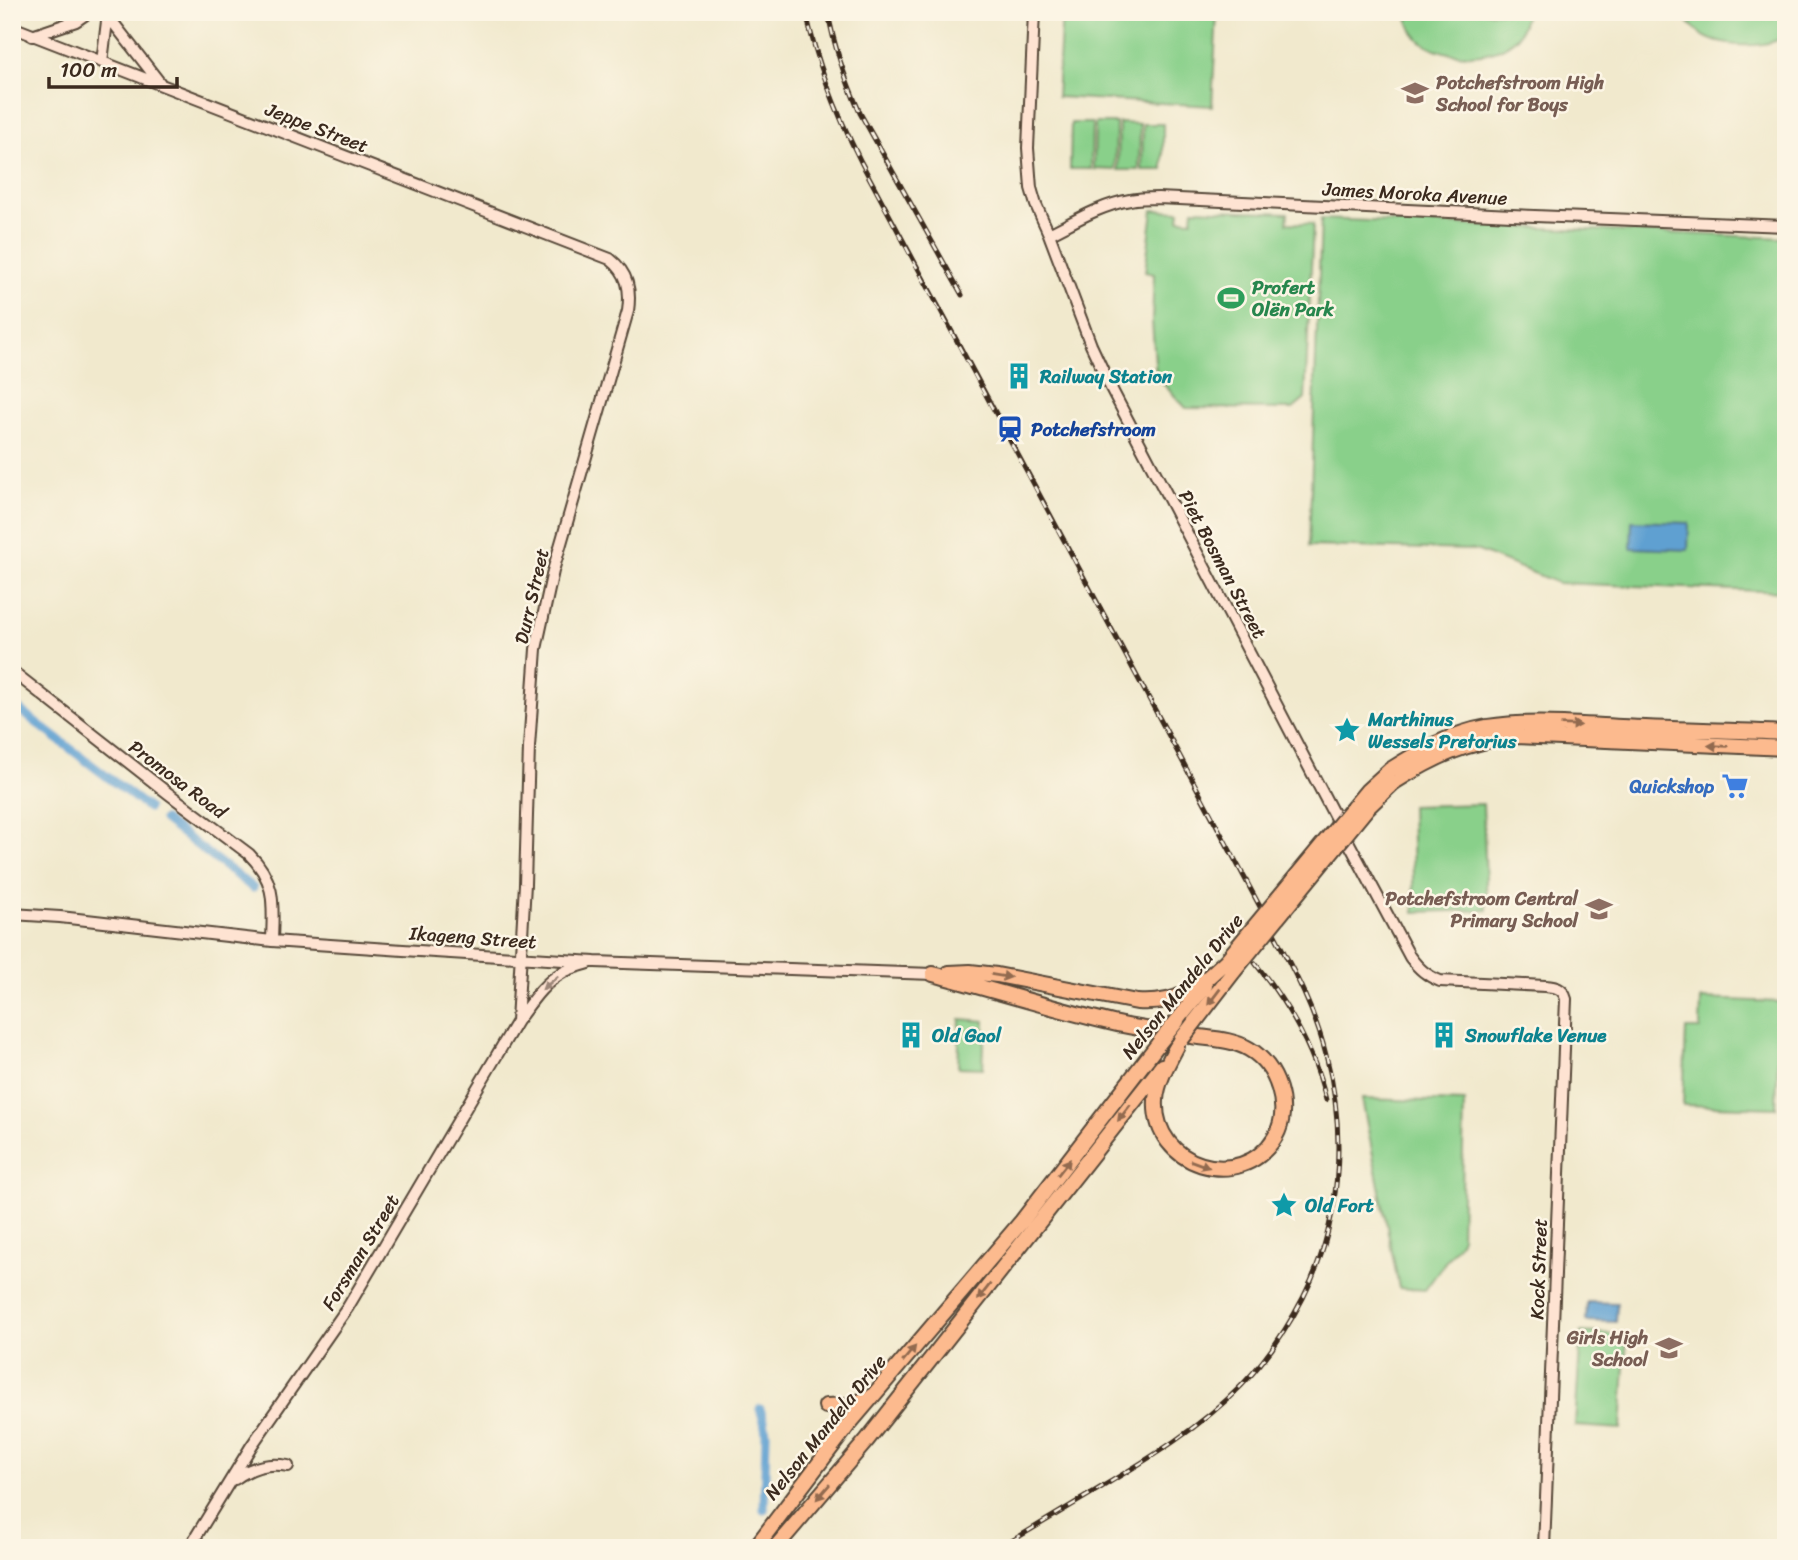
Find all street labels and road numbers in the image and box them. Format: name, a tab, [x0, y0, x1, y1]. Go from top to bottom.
street label: Jeppe Street	[260, 92, 373, 162]
street label: James Moroka Avenue	[1321, 172, 1508, 215]
street label: Piet Bosman Street	[1169, 484, 1276, 645]
street label: Durr Street	[504, 545, 559, 647]
street label: Promosa Road	[121, 731, 236, 829]
street label: Nelson Mandela Drive	[1113, 906, 1252, 1067]
street label: Ikageng Street	[407, 917, 538, 958]
street label: Forsman Street	[313, 1188, 408, 1317]
street label: Kock Street	[1520, 1218, 1557, 1320]
street label: Nelson Mandela Drive	[756, 1347, 895, 1508]

